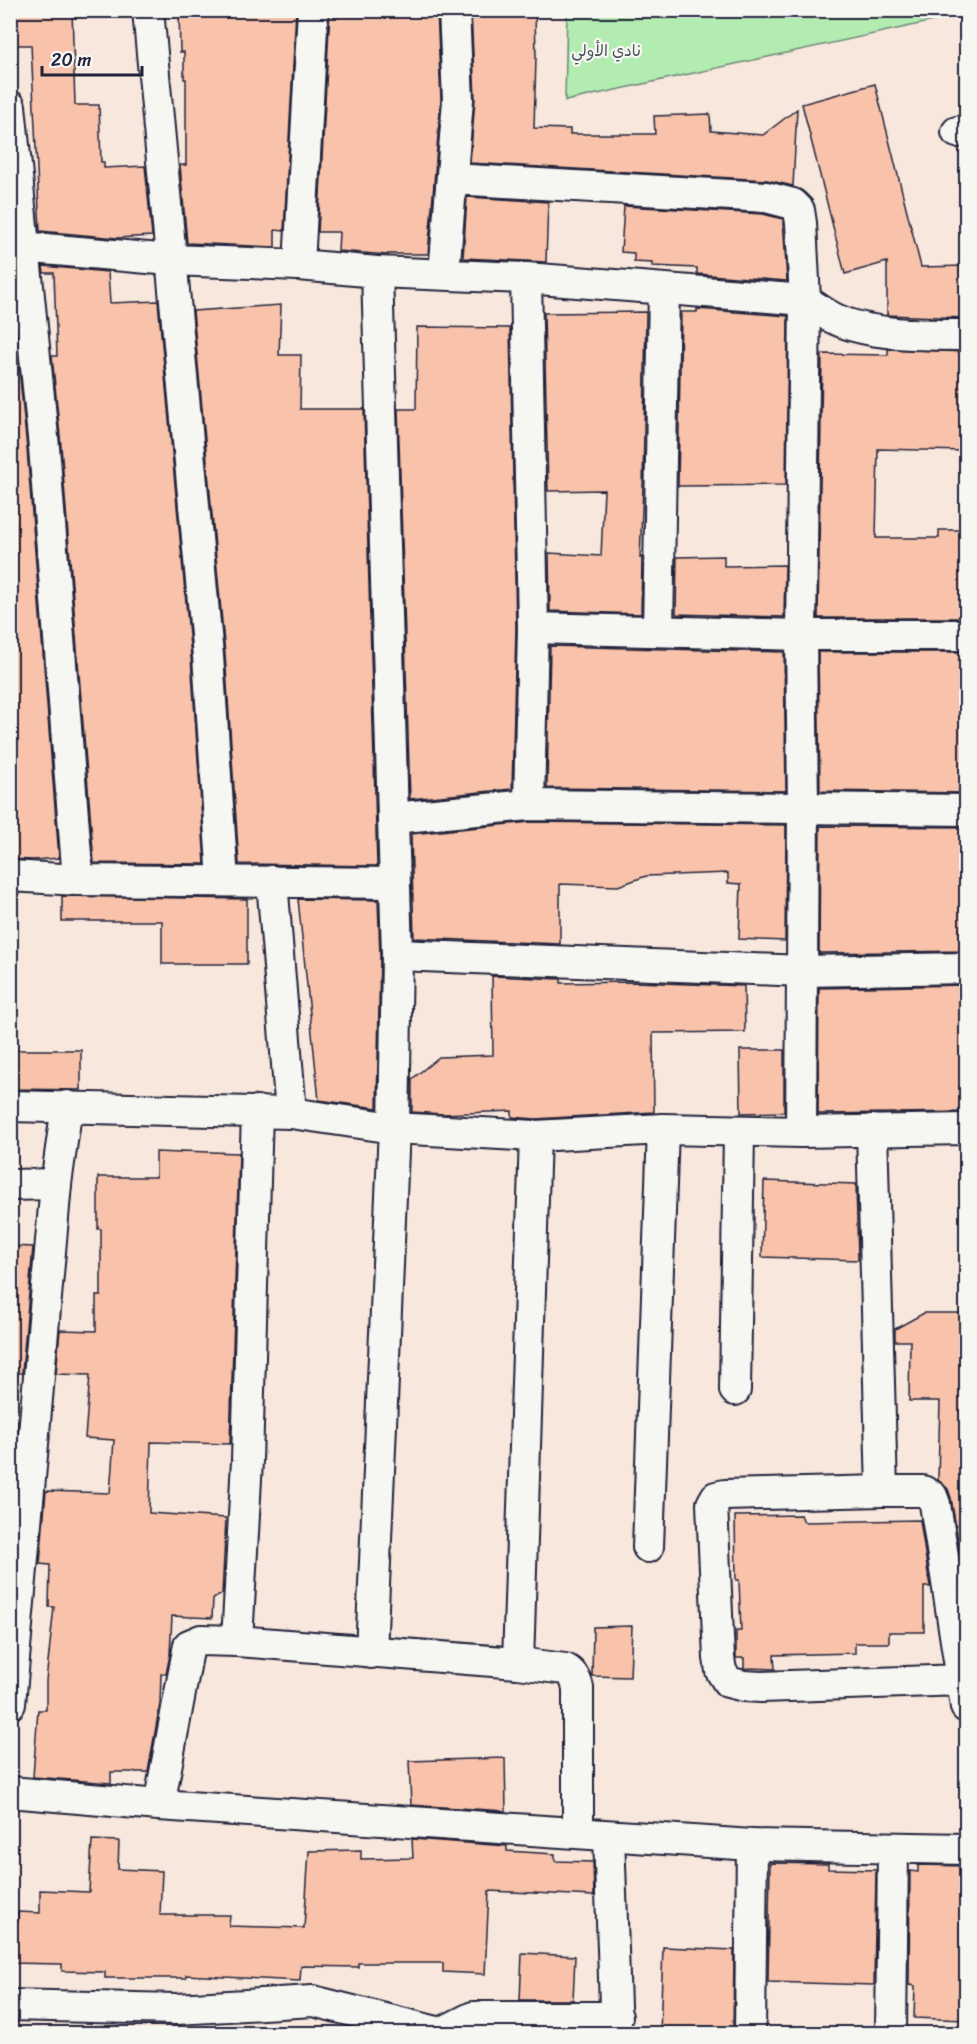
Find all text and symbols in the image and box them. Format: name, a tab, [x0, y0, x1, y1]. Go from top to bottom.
park label: نادي الأولي	[571, 36, 641, 65]
scale bar	[42, 39, 142, 77]
text: 20 m	[51, 44, 91, 76]

